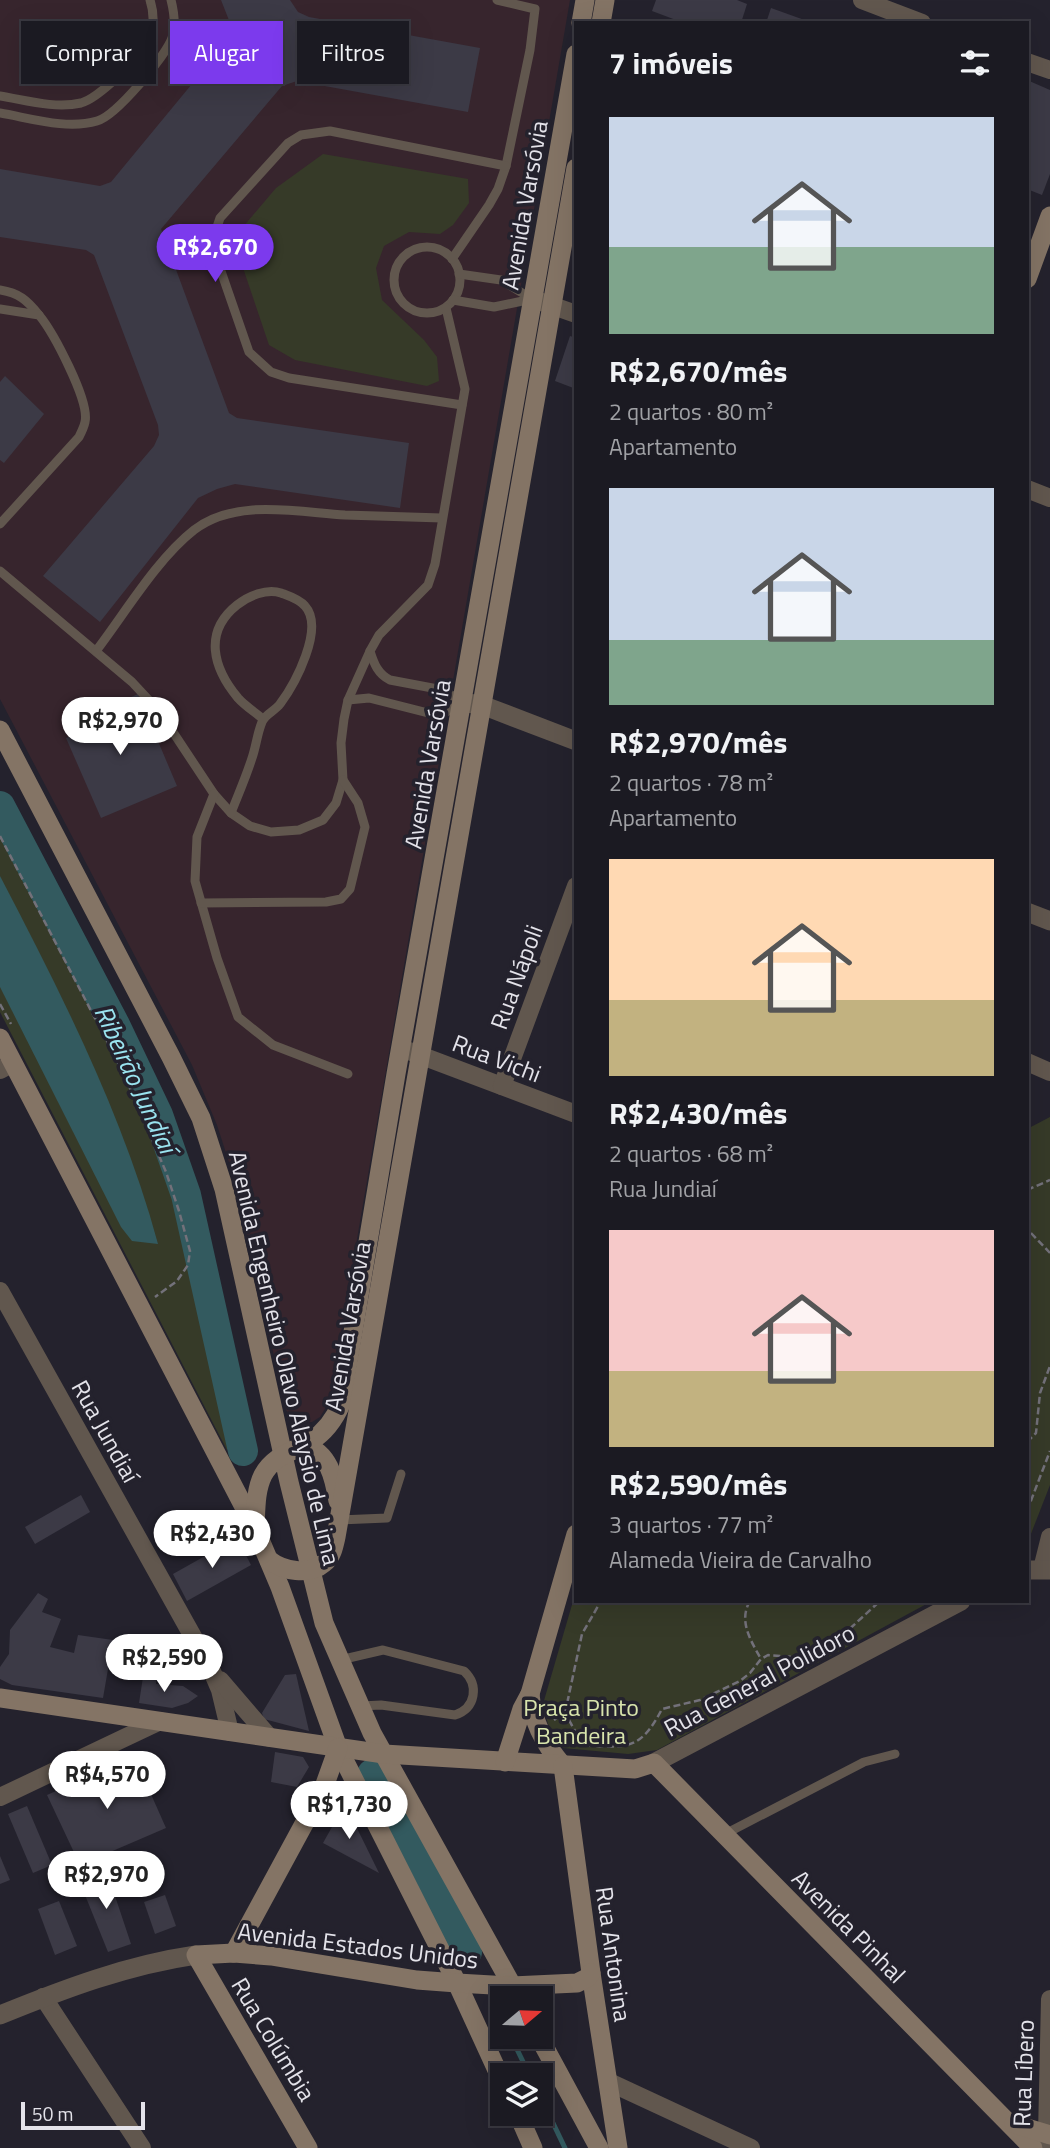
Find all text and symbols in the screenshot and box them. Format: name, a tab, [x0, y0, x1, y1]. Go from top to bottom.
chip: Comprar	[21, 21, 156, 84]
chip: Alugar	[170, 21, 283, 84]
chip: Filtros	[297, 21, 409, 84]
text: 7 imóveis	[609, 40, 733, 86]
icon: filters	[956, 44, 994, 82]
street label: Avenida Varsóvia	[491, 117, 557, 293]
icon: home	[739, 163, 865, 289]
pin: R$2,670	[150, 224, 280, 284]
text: R$2,670	[173, 229, 257, 264]
text: R$2,670/mês	[609, 348, 787, 394]
text: 2 quartos · 80 m²	[609, 394, 773, 429]
text: Apartamento	[609, 429, 737, 464]
icon: home	[739, 534, 865, 660]
street label: Avenida Varsóvia	[394, 676, 460, 852]
pin: R$2,970	[55, 698, 185, 757]
text: R$2,970	[78, 702, 162, 737]
text: R$2,970/mês	[609, 719, 787, 765]
text: 2 quartos · 78 m²	[609, 765, 773, 800]
text: Apartamento	[609, 800, 737, 835]
icon: home	[739, 905, 865, 1031]
street label: Rua Nápoli	[480, 920, 552, 1034]
water label: Ribeirão Jundiaí	[85, 999, 190, 1165]
street label: Rua Vichi	[447, 1025, 547, 1091]
text: R$2,430/mês	[609, 1090, 787, 1136]
text: 2 quartos · 68 m²	[609, 1136, 773, 1171]
street label: Avenida Engenheiro Olavo Alaysio de Lima	[220, 1147, 350, 1569]
text: Rua Jundiaí	[609, 1171, 717, 1206]
street label: Avenida Varsóvia	[314, 1238, 380, 1414]
icon: home	[739, 1276, 865, 1402]
street label: Rua Jundiaí	[63, 1373, 150, 1490]
text: R$2,590/mês	[609, 1461, 787, 1507]
text: 3 quartos · 77 m²	[609, 1507, 773, 1542]
pin: R$2,430	[147, 1510, 277, 1570]
text: R$2,430	[170, 1515, 254, 1550]
text: Alameda Vieira de Carvalho	[609, 1542, 872, 1577]
street label: Rua General Polidoro	[657, 1614, 861, 1746]
pin: R$2,590	[99, 1634, 229, 1694]
text: R$2,590	[122, 1639, 206, 1674]
park label: Praça Pinto Bandeira	[523, 1689, 639, 1753]
pin: R$4,570	[42, 1752, 172, 1811]
text: R$4,570	[65, 1756, 149, 1791]
pin: R$1,730	[284, 1782, 414, 1841]
text: R$1,730	[307, 1786, 391, 1821]
pin: R$2,970	[41, 1852, 171, 1911]
text: R$2,970	[64, 1856, 148, 1891]
street label: Avenida Pinhal	[784, 1861, 914, 1991]
street label: Rua Antonina	[587, 1884, 641, 2024]
street label: Avenida Estados Unidos	[236, 1912, 480, 1978]
street label: Rua Colúmbia	[223, 1970, 325, 2108]
north arrow	[490, 1986, 553, 2049]
map controls	[490, 1986, 553, 2126]
street label: Rua Líbero	[1003, 2019, 1043, 2127]
button: layers	[490, 2063, 553, 2126]
scale bar	[21, 2099, 145, 2131]
text: 50 m	[32, 2099, 73, 2128]

